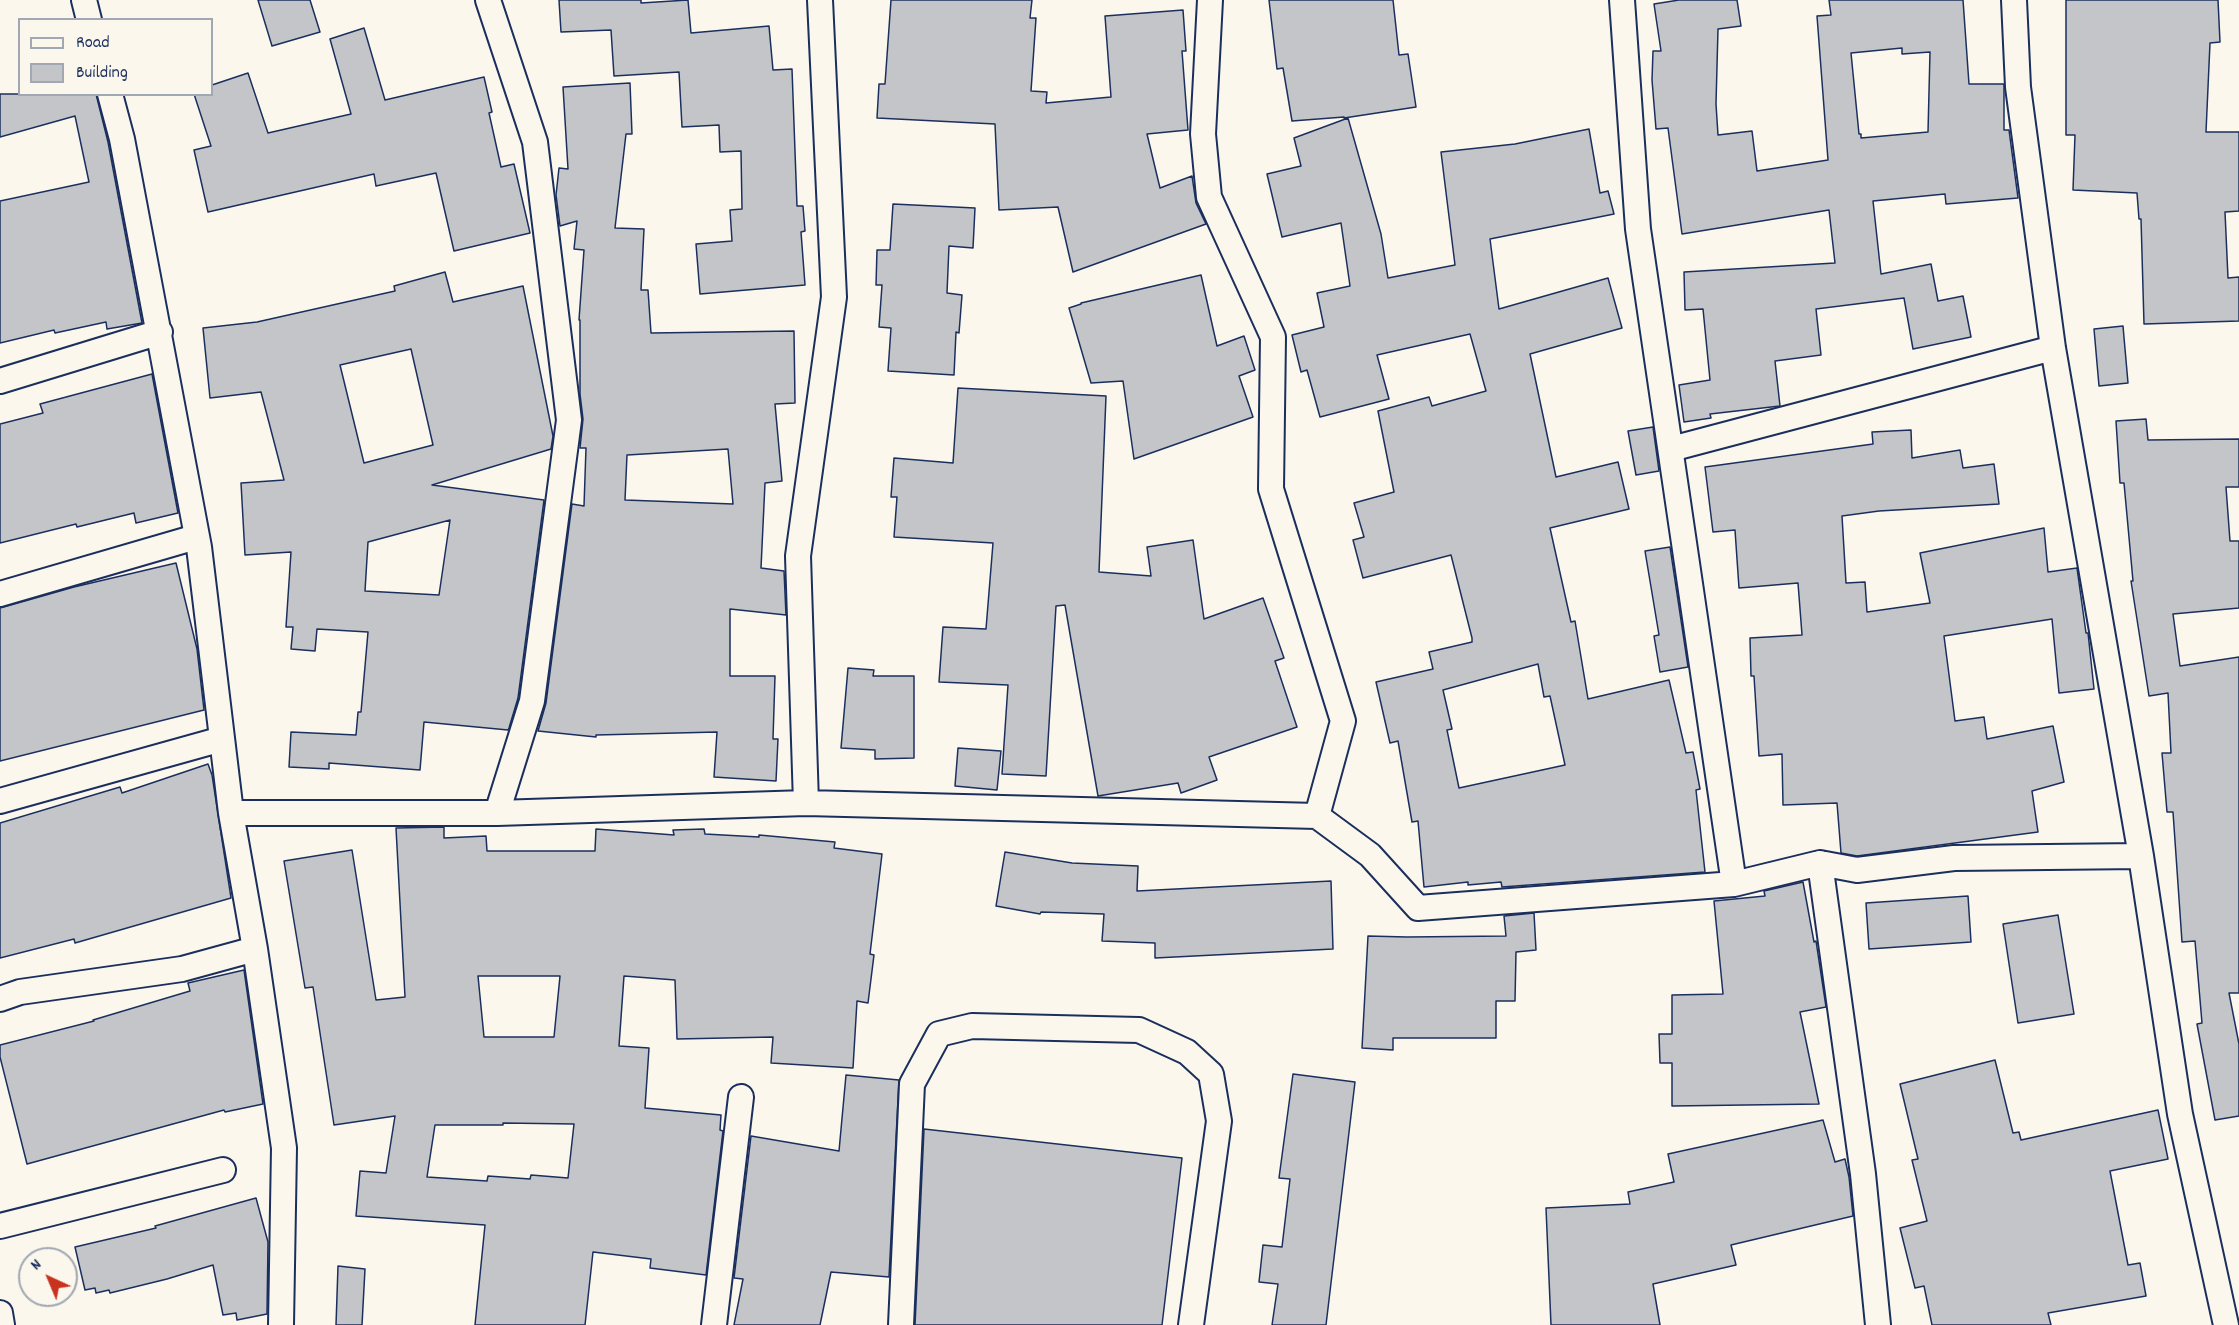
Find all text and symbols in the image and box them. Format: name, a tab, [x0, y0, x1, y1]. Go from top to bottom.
legend	[18, 18, 213, 96]
text: Road	[76, 31, 110, 56]
text: Building	[76, 61, 128, 86]
north arrow	[18, 1247, 78, 1307]
text: N	[26, 1254, 47, 1276]

